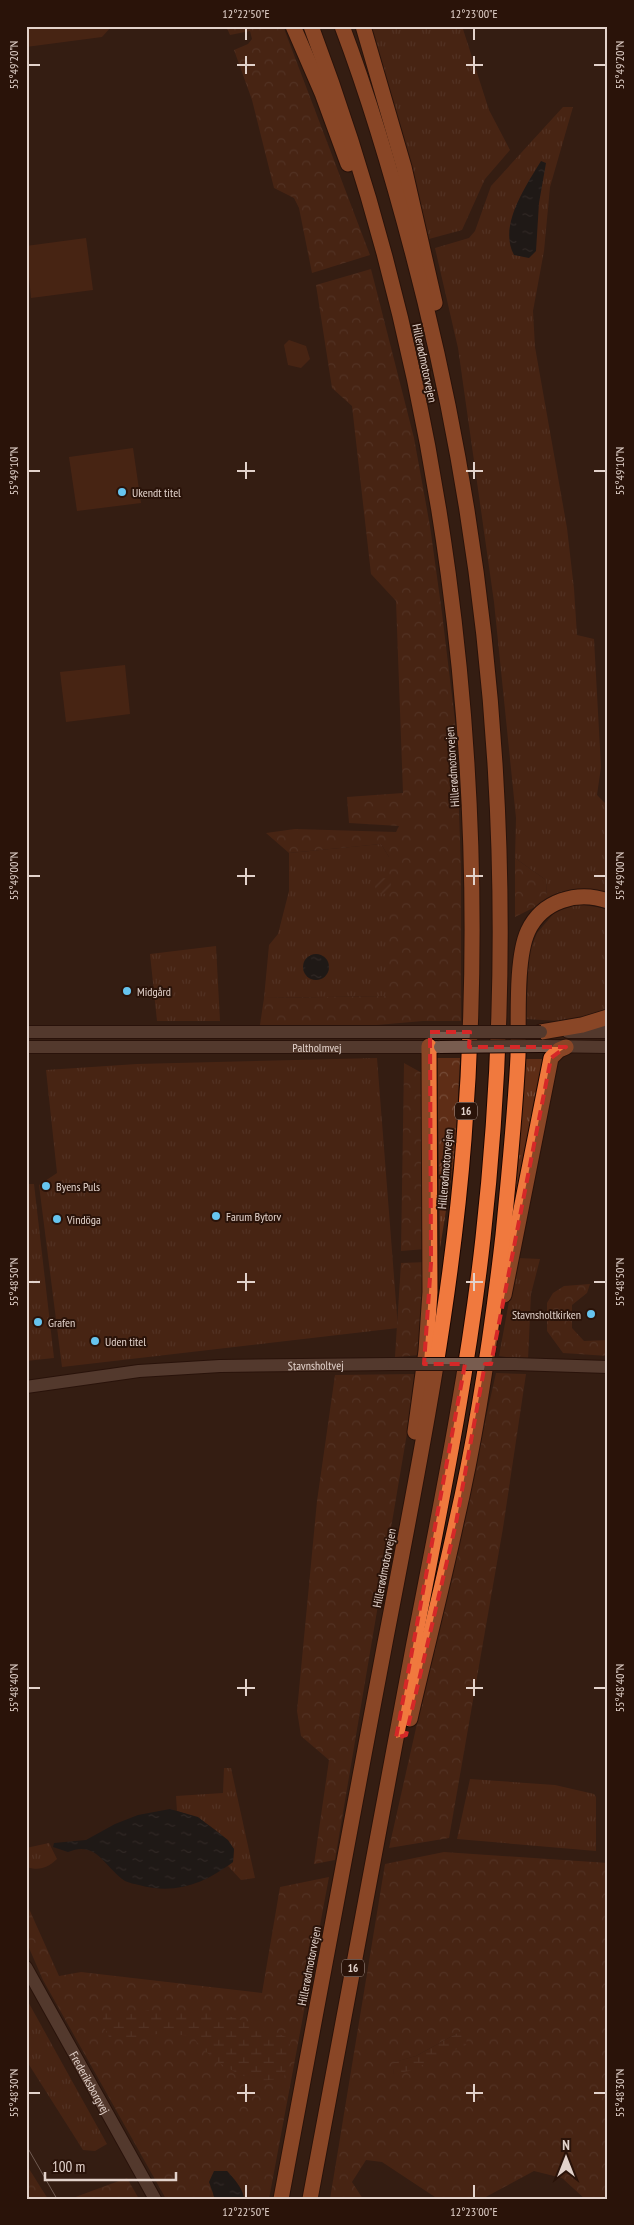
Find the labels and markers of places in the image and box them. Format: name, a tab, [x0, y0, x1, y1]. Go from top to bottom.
place label: Ukendt titel	[132, 485, 181, 500]
marker: Ukendt titel	[116, 486, 128, 498]
place label: Midgård	[137, 984, 171, 999]
marker: Midgård	[121, 985, 133, 997]
place label: Byens Puls	[56, 1179, 100, 1194]
marker: Byens Puls	[40, 1180, 52, 1192]
place label: Farum Bytorv	[226, 1209, 281, 1224]
marker: Farum Bytorv	[210, 1210, 222, 1222]
place label: Vindöga	[66, 1212, 101, 1227]
marker: Vindöga	[51, 1213, 63, 1225]
place label: Stavnsholtkirken	[512, 1307, 581, 1322]
marker: Stavnsholtkirken	[585, 1308, 597, 1320]
place label: Grafen	[48, 1315, 75, 1330]
marker: Grafen	[32, 1316, 44, 1328]
place label: Uden titel	[105, 1334, 146, 1349]
marker: Uden titel	[89, 1335, 101, 1347]

